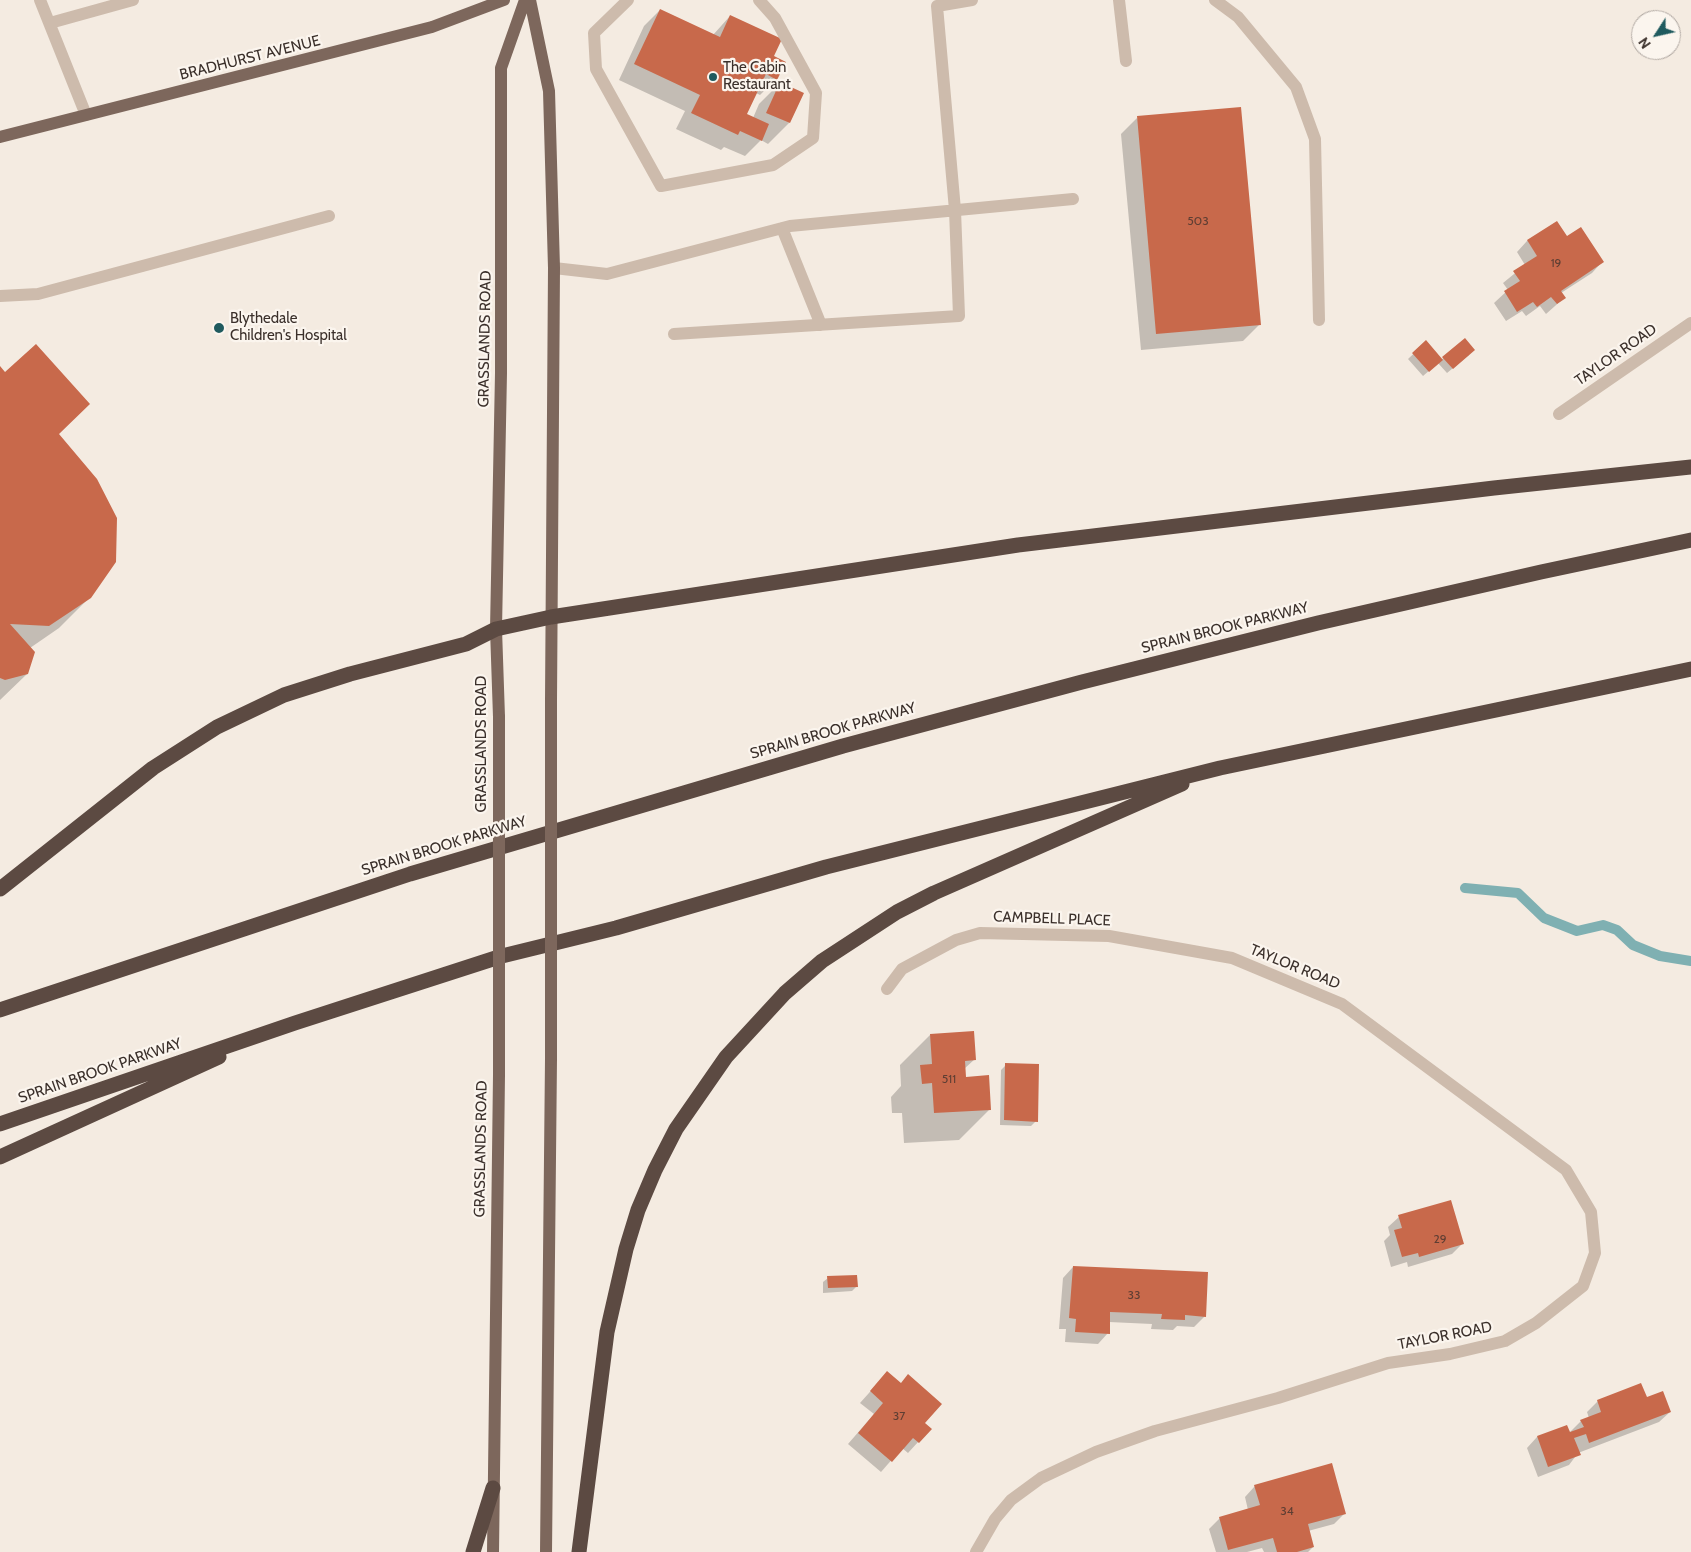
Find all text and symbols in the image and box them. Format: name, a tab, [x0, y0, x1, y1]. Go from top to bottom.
north arrow	[1631, 10, 1681, 60]
street label: BRADHURST AVENUE	[178, 32, 322, 84]
text: N	[1634, 34, 1655, 52]
place label: The Cabin Restaurant	[723, 59, 791, 94]
marker: The Cabin Restaurant	[707, 71, 719, 83]
house number: 503	[1187, 214, 1209, 228]
house number: 19	[1551, 256, 1561, 270]
street label: GRASSLANDS ROAD	[475, 270, 495, 408]
place label: Blythedale Children's Hospital	[230, 310, 347, 345]
street label: TAYLOR ROAD	[1572, 320, 1660, 390]
marker: Blythedale Children's Hospital	[212, 321, 226, 335]
street label: SPRAIN BROOK PARKWAY	[1140, 599, 1310, 657]
street label: GRASSLANDS ROAD	[473, 676, 491, 812]
street label: SPRAIN BROOK PARKWAY	[748, 699, 918, 763]
street label: SPRAIN BROOK PARKWAY	[359, 812, 529, 880]
street label: CAMPBELL PLACE	[993, 908, 1111, 930]
street label: TAYLOR ROAD	[1247, 941, 1343, 993]
street label: SPRAIN BROOK PARKWAY	[16, 1035, 184, 1107]
house number: 511	[942, 1072, 956, 1086]
street label: GRASSLANDS ROAD	[471, 1080, 491, 1218]
house number: 29	[1433, 1232, 1447, 1246]
house number: 33	[1128, 1288, 1140, 1302]
street label: TAYLOR ROAD	[1396, 1318, 1494, 1354]
house number: 37	[893, 1409, 905, 1423]
house number: 34	[1280, 1504, 1294, 1518]

